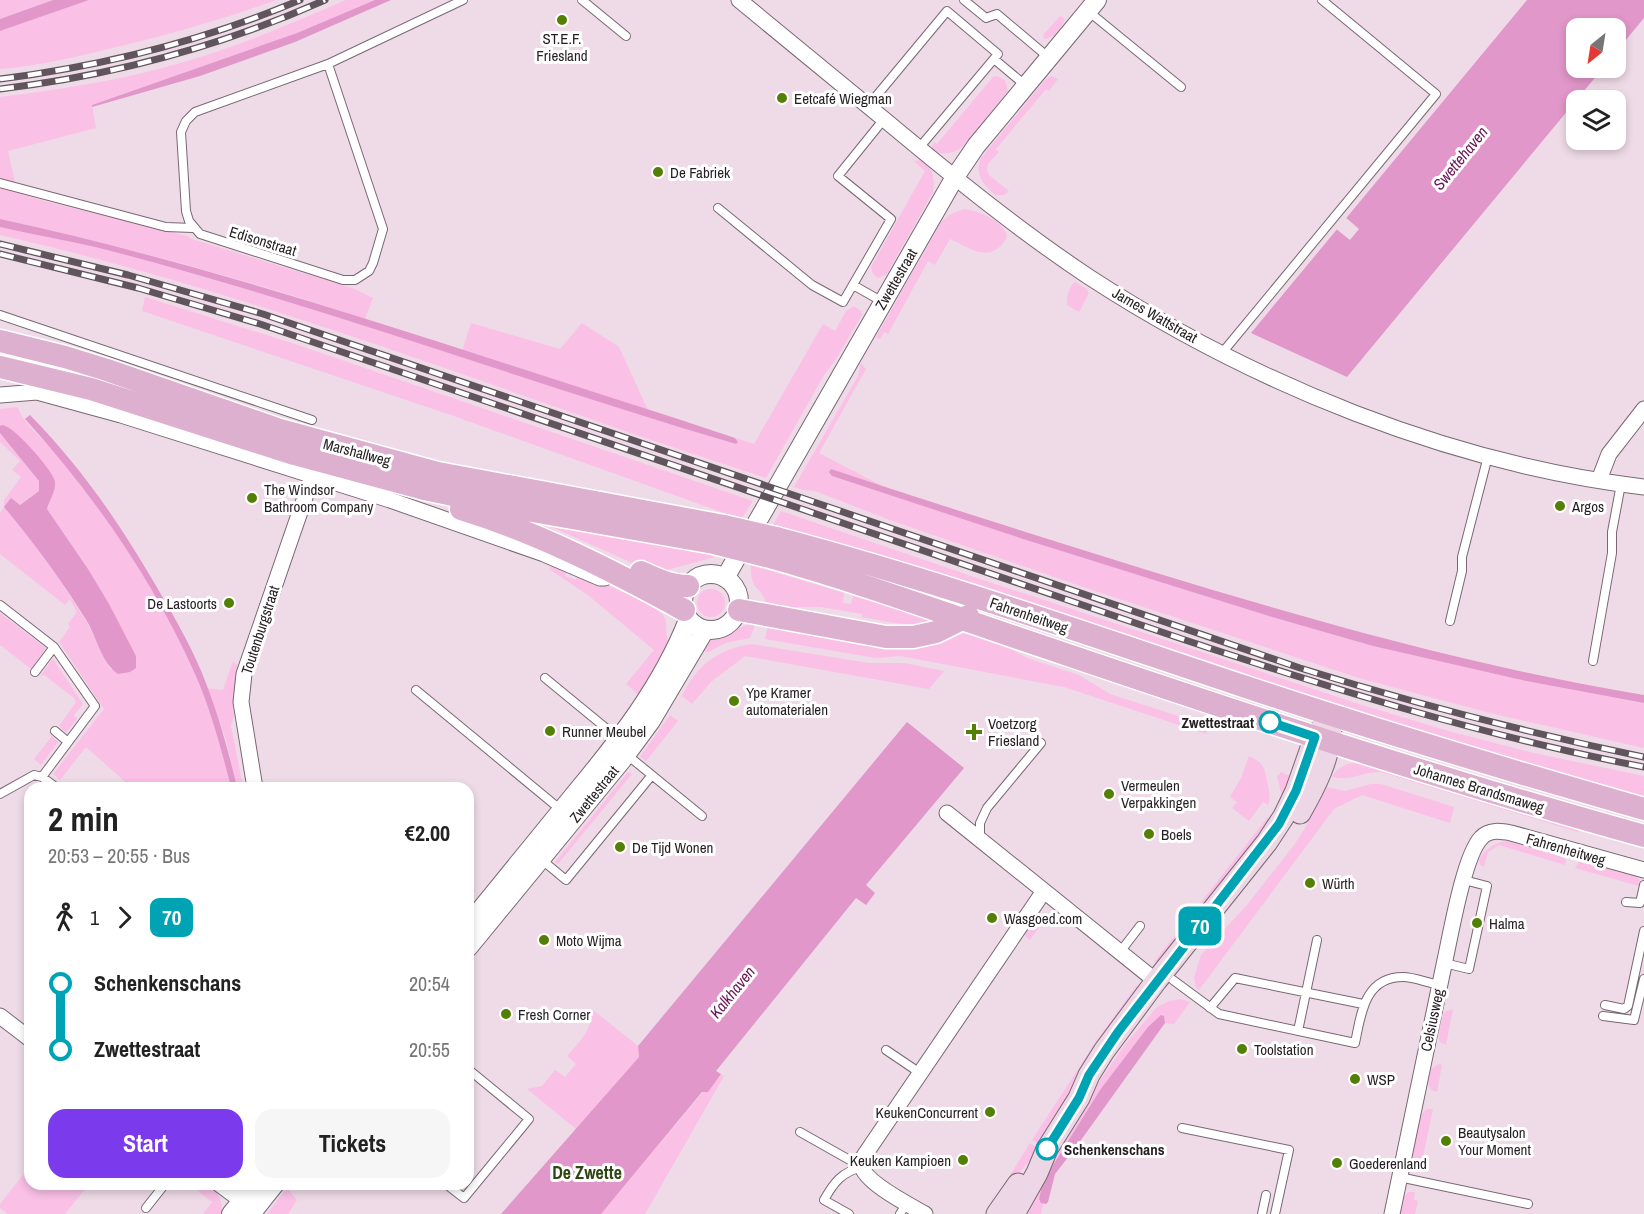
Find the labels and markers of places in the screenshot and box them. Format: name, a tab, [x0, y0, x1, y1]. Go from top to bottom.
marker: ST.E.F. Friesland	[555, 13, 569, 27]
place label: ST.E.F. Friesland	[536, 28, 588, 66]
place label: Eetcafé Wiegman	[794, 88, 892, 109]
marker: Eetcafé Wiegman	[775, 91, 789, 105]
place label: De Fabriek	[670, 162, 731, 183]
marker: De Fabriek	[651, 165, 665, 179]
place label: The Windsor Bathroom Company	[264, 479, 374, 517]
marker: The Windsor Bathroom Company	[245, 491, 259, 505]
place label: Argos	[1571, 496, 1604, 517]
marker: Argos	[1553, 499, 1567, 513]
place label: De Lastoorts	[147, 593, 217, 614]
marker: De Lastoorts	[222, 596, 236, 610]
place label: Ype Kramer automaterialen	[746, 682, 828, 720]
marker: Ype Kramer automaterialen	[727, 694, 741, 708]
marker: Zwettestraat	[1259, 711, 1281, 733]
place label: Zwettestraat	[1182, 712, 1254, 733]
place label: Voetzorg Friesland	[988, 713, 1039, 751]
place label: Runner Meubel	[562, 721, 646, 742]
marker: Voetzorg Friesland	[965, 723, 983, 741]
marker: Runner Meubel	[543, 724, 557, 738]
place label: Vermeulen Verpakkingen	[1121, 775, 1196, 813]
marker: Vermeulen Verpakkingen	[1102, 787, 1116, 801]
place label: Boels	[1161, 824, 1192, 845]
marker: Boels	[1142, 827, 1156, 841]
place label: De Tijd Wonen	[632, 837, 713, 858]
marker: De Tijd Wonen	[613, 840, 627, 854]
place label: Würth	[1322, 873, 1355, 894]
marker: Würth	[1303, 876, 1317, 890]
place label: Wasgoed.com	[1004, 908, 1082, 929]
marker: Wasgoed.com	[985, 911, 999, 925]
place label: Halma	[1489, 913, 1525, 934]
marker: Halma	[1470, 916, 1484, 930]
place label: Moto Wijma	[556, 930, 622, 951]
marker: Moto Wijma	[537, 933, 551, 947]
place label: Fresh Corner	[518, 1004, 590, 1025]
marker: Fresh Corner	[499, 1007, 513, 1021]
place label: Toolstation	[1254, 1039, 1314, 1060]
marker: Toolstation	[1235, 1042, 1249, 1056]
place label: WSP	[1367, 1069, 1395, 1090]
marker: WSP	[1348, 1072, 1362, 1086]
place label: KeukenConcurrent	[875, 1102, 979, 1123]
marker: KeukenConcurrent	[983, 1105, 997, 1119]
place label: Beautysalon Your Moment	[1458, 1122, 1531, 1160]
marker: Beautysalon Your Moment	[1439, 1134, 1453, 1148]
marker: Schenkenschans	[1036, 1138, 1058, 1160]
place label: Schenkenschans	[1064, 1139, 1165, 1160]
place label: Keuken Kampioen	[850, 1150, 951, 1171]
marker: Keuken Kampioen	[956, 1153, 970, 1167]
place label: Goederenland	[1349, 1153, 1427, 1174]
marker: Goederenland	[1330, 1156, 1344, 1170]

